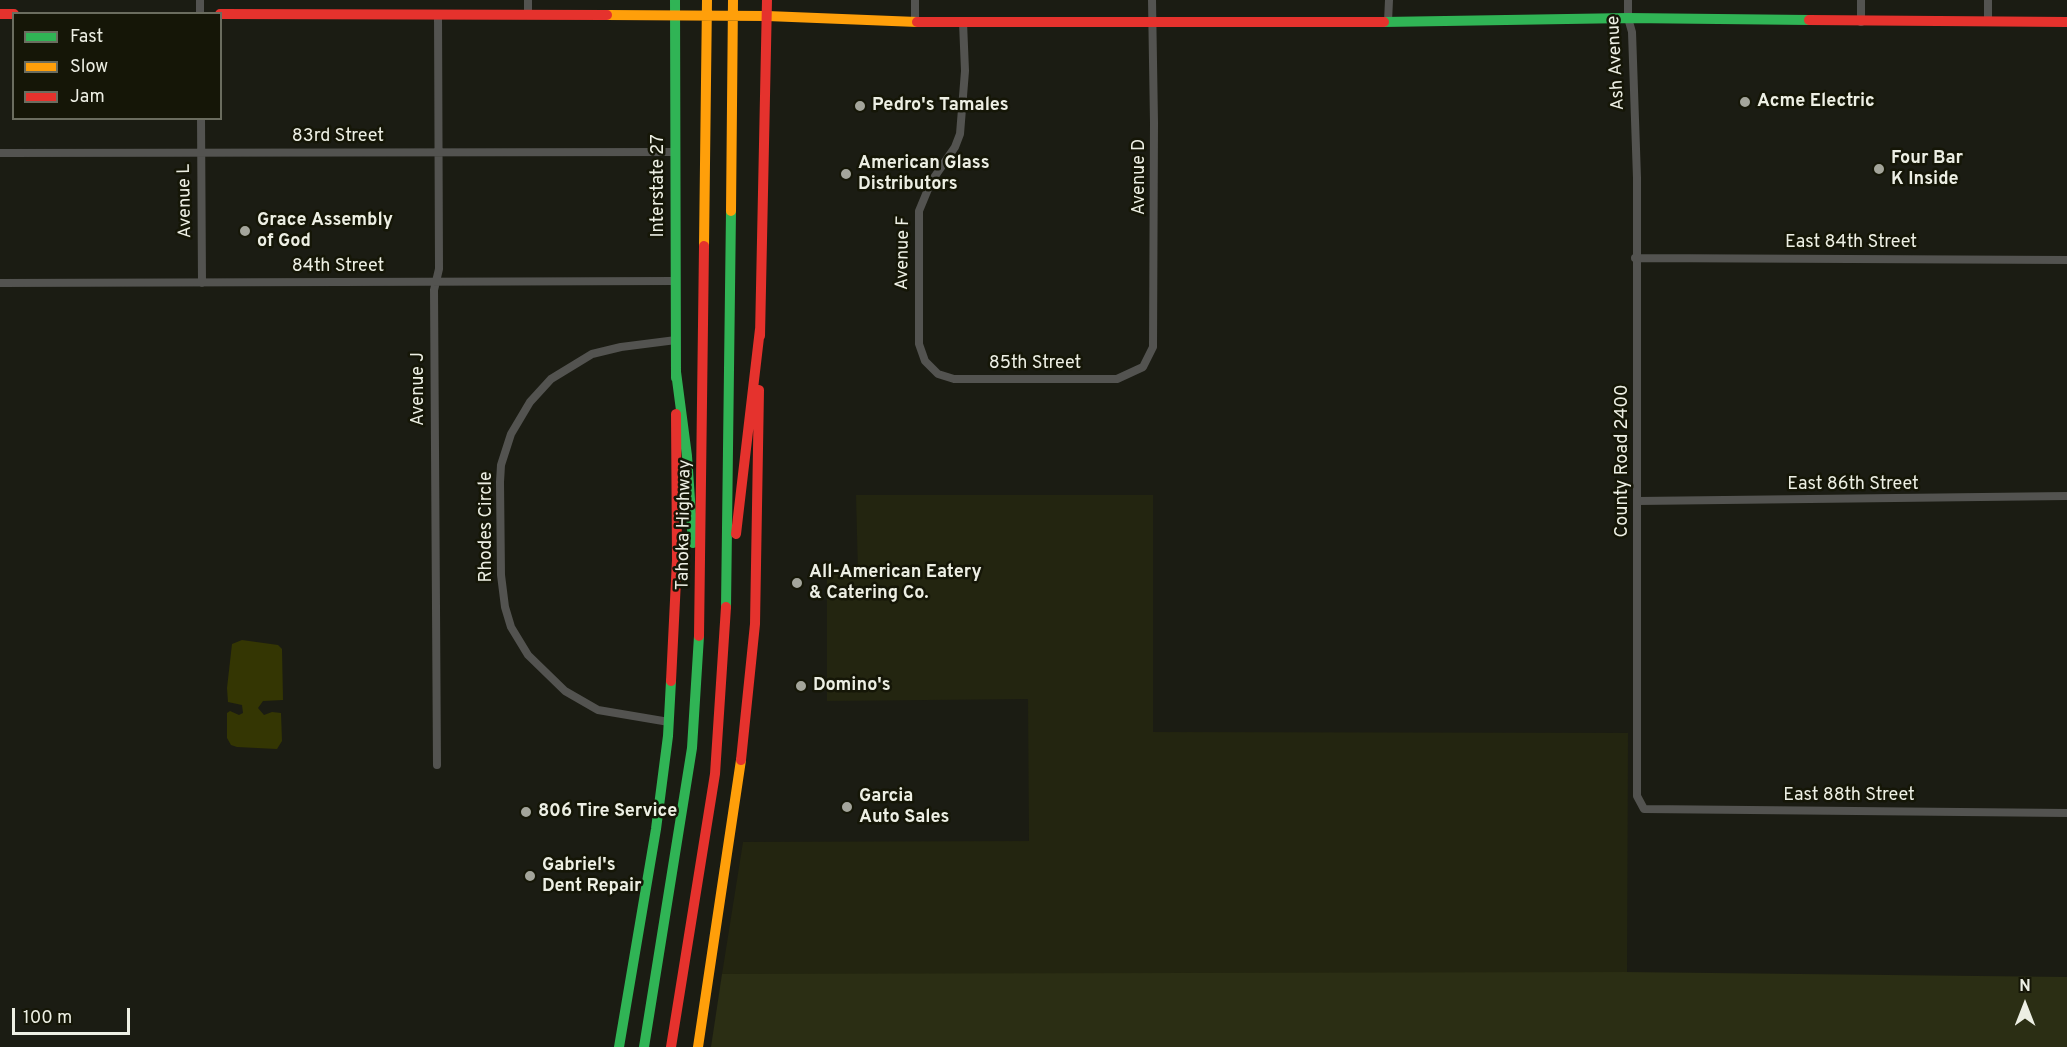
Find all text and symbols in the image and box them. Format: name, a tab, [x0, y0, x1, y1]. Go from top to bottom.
legend	[12, 12, 222, 120]
street label: Ash Avenue	[1604, 15, 1630, 111]
text: Fast	[70, 26, 103, 49]
text: Slow	[70, 56, 108, 79]
text: Jam	[70, 86, 105, 109]
place label: Acme Electric	[1757, 91, 1875, 113]
place label: Pedro's Tamales	[872, 95, 1009, 117]
marker: Acme Electric	[1738, 95, 1752, 109]
marker: Pedro's Tamales	[853, 99, 867, 113]
street label: 83rd Street	[292, 126, 384, 148]
street label: Interstate 27	[648, 134, 670, 238]
street label: Avenue D	[1129, 139, 1151, 215]
place label: Four Bar K Inside	[1891, 148, 1963, 190]
place label: American Glass Distributors	[858, 153, 990, 195]
marker: Four Bar K Inside	[1872, 162, 1886, 176]
street label: Avenue L	[175, 164, 197, 238]
marker: American Glass Distributors	[839, 167, 853, 181]
place label: Grace Assembly of God	[257, 210, 393, 252]
street label: Avenue F	[893, 216, 915, 290]
marker: Grace Assembly of God	[238, 224, 252, 238]
street label: East 84th Street	[1785, 232, 1917, 254]
street label: 84th Street	[292, 256, 384, 278]
street label: Avenue J	[408, 352, 430, 426]
street label: 85th Street	[989, 353, 1081, 375]
street label: County Road 2400	[1612, 384, 1634, 538]
street label: Tahoka Highway	[673, 459, 697, 591]
street label: Rhodes Circle	[476, 471, 498, 583]
street label: East 86th Street	[1787, 474, 1919, 496]
place label: All-American Eatery & Catering Co.	[809, 562, 982, 604]
marker: All-American Eatery & Catering Co.	[790, 576, 804, 590]
place label: Domino's	[813, 675, 891, 697]
marker: Domino's	[794, 679, 808, 693]
street label: East 88th Street	[1783, 785, 1915, 807]
place label: Garcia Auto Sales	[859, 786, 949, 828]
marker: Garcia Auto Sales	[840, 800, 854, 814]
place label: 806 Tire Service	[538, 801, 677, 823]
marker: 806 Tire Service	[519, 805, 533, 819]
place label: Gabriel's Dent Repair	[542, 855, 642, 898]
marker: Gabriel's Dent Repair	[523, 869, 537, 883]
north arrow	[1995, 975, 2055, 1035]
text: N	[2019, 977, 2031, 997]
scale bar	[15, 996, 134, 1034]
text: 100 m	[23, 1007, 72, 1030]

